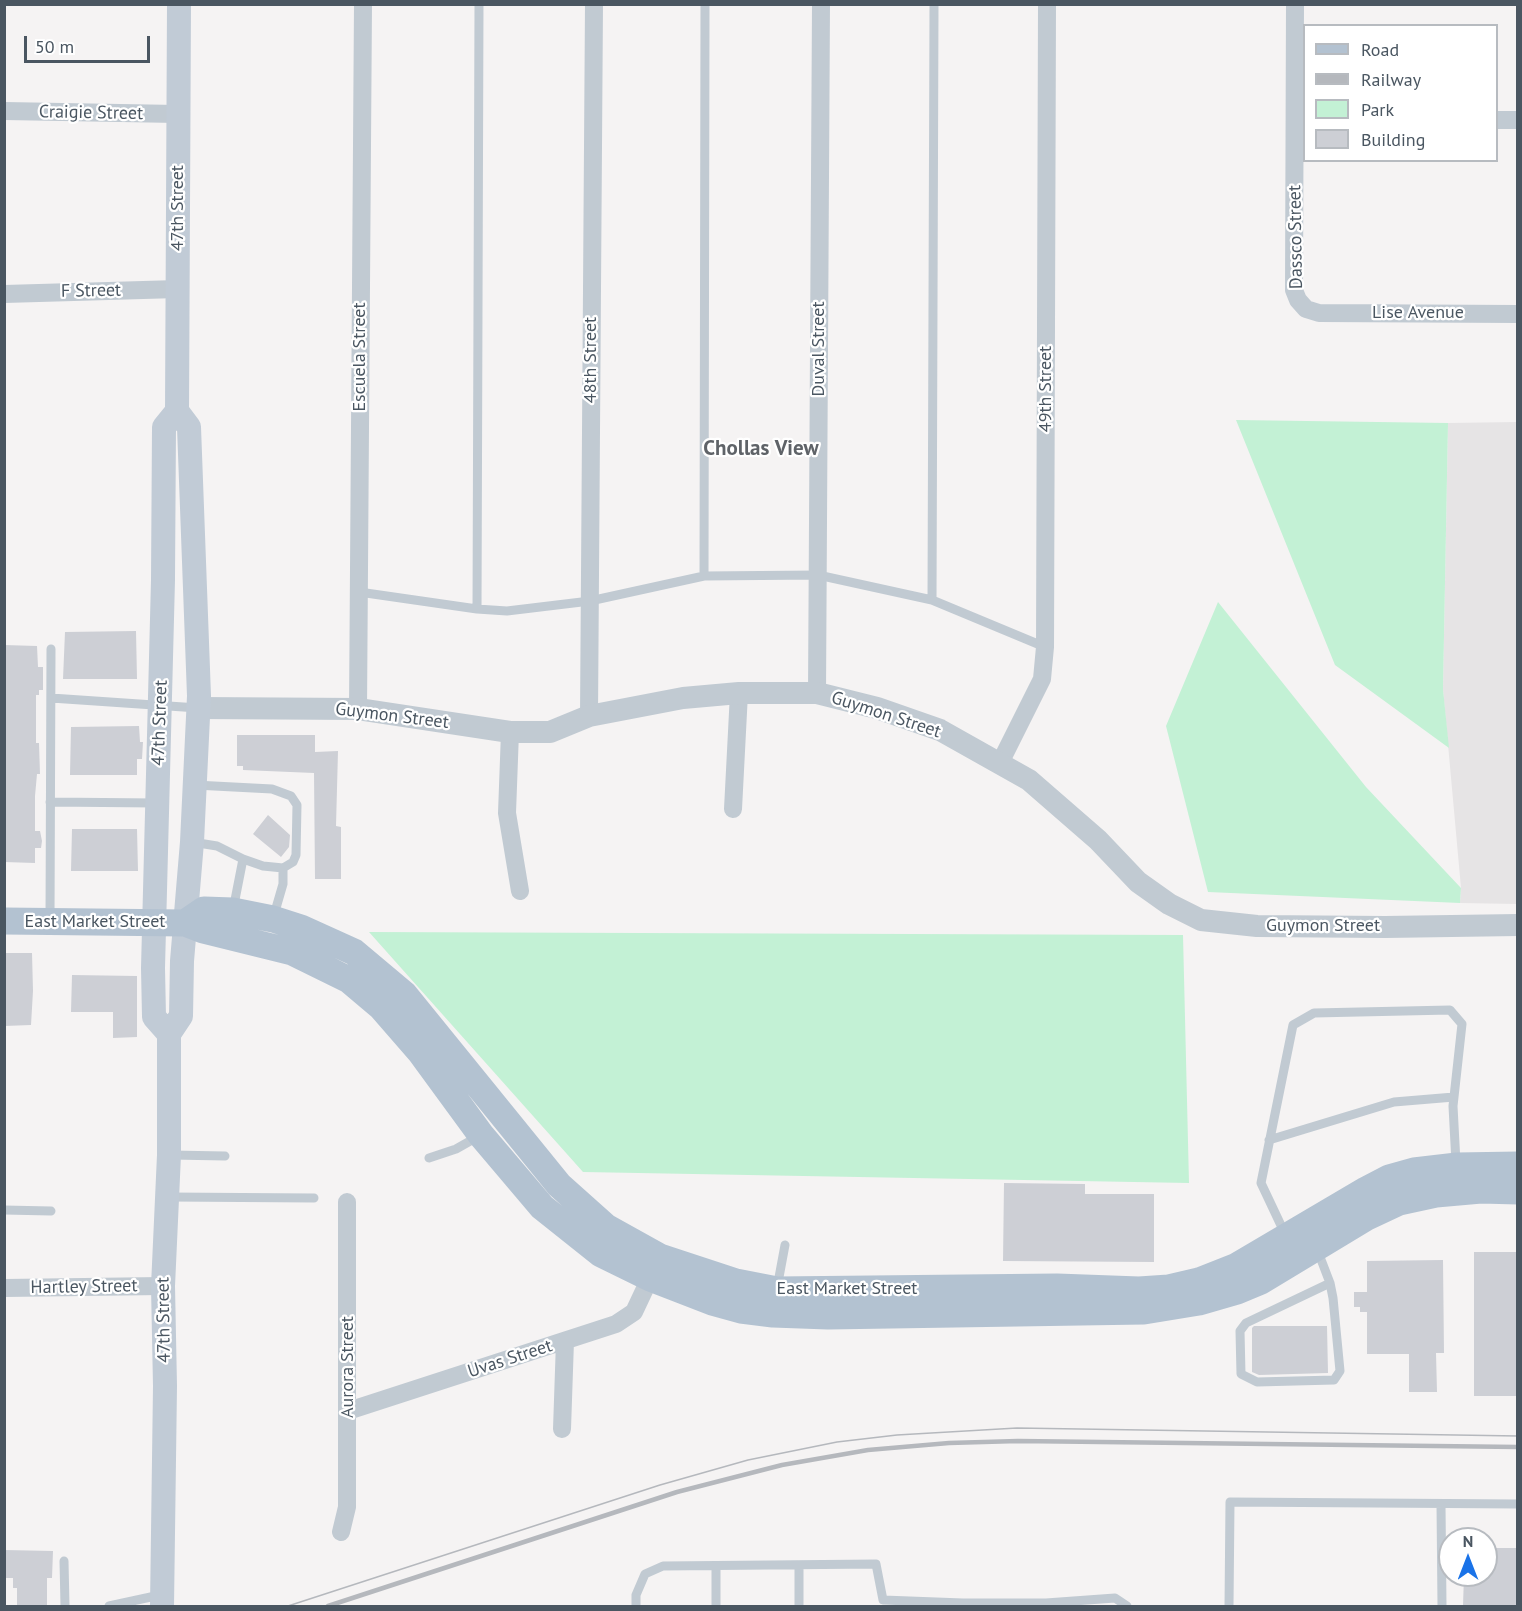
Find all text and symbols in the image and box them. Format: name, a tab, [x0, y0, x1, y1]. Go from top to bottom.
scale bar	[27, 24, 153, 62]
legend	[1303, 24, 1498, 162]
text: 50 m	[35, 35, 74, 58]
text: Road	[1361, 38, 1399, 61]
text: Railway	[1361, 68, 1421, 91]
text: Park	[1361, 98, 1394, 121]
street label: Craigie Street	[39, 101, 143, 125]
text: Building	[1361, 128, 1425, 151]
street label: 47th Street	[167, 165, 189, 251]
street label: Dassco Street	[1284, 185, 1308, 289]
street label: F Street	[61, 280, 121, 302]
street label: Duval Street	[808, 301, 830, 397]
street label: Escuela Street	[349, 302, 371, 412]
street label: Lise Avenue	[1372, 302, 1464, 324]
street label: 48th Street	[580, 317, 602, 403]
street label: 49th Street	[1035, 346, 1057, 432]
district label: Chollas View	[703, 436, 819, 462]
street label: 47th Street	[148, 680, 172, 766]
street label: Guymon Street	[828, 687, 944, 743]
street label: Guymon Street	[334, 698, 450, 734]
street label: East Market Street	[25, 911, 165, 933]
street label: Guymon Street	[1266, 915, 1380, 937]
street label: Hartley Street	[30, 1275, 138, 1299]
street label: 47th Street	[152, 1277, 176, 1363]
street label: East Market Street	[777, 1278, 917, 1300]
street label: Aurora Street	[337, 1316, 359, 1418]
street label: Uvas Street	[465, 1335, 555, 1383]
north arrow	[1438, 1527, 1498, 1587]
text: N	[1463, 1531, 1473, 1551]

